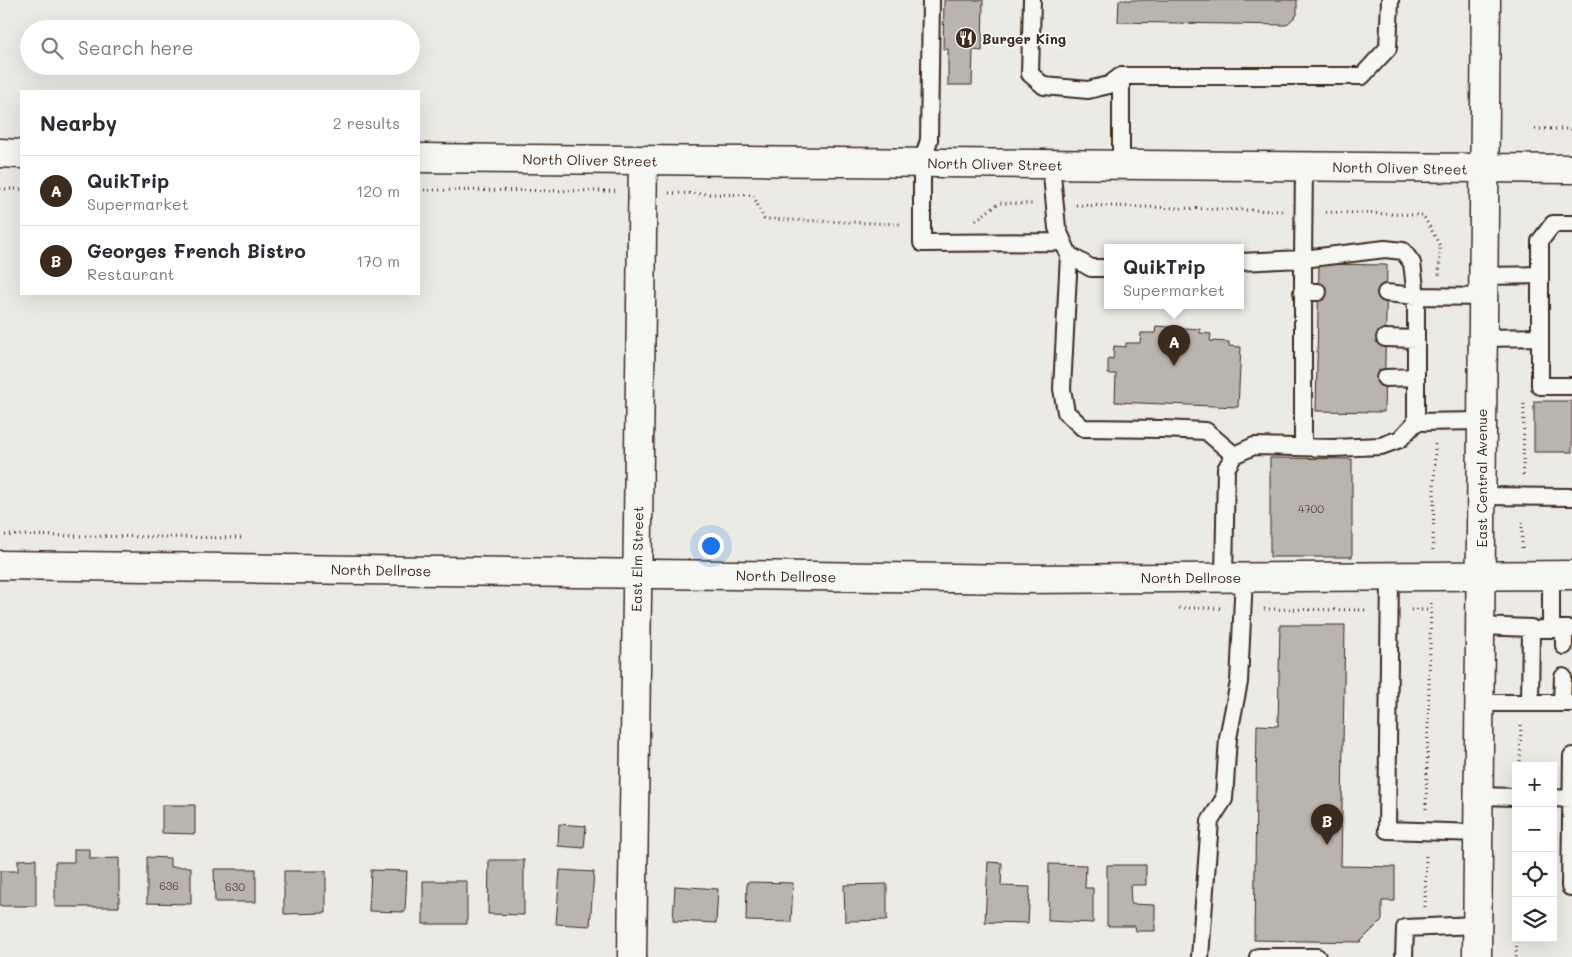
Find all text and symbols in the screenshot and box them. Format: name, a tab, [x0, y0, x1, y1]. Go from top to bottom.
search box	[20, 20, 420, 75]
restaurant icon: Burger King	[954, 26, 978, 50]
place label: Burger King	[982, 29, 1066, 48]
icon: search	[38, 34, 66, 62]
text: Search here	[78, 35, 194, 60]
text: Nearby	[40, 109, 117, 136]
text: 2 results	[333, 112, 400, 133]
street label: North Oliver Street	[522, 149, 658, 171]
street label: North Oliver Street	[927, 153, 1063, 175]
street label: North Oliver Street	[1332, 157, 1468, 179]
text: QuikTrip	[87, 168, 169, 193]
text: A	[50, 180, 62, 201]
text: 120 m	[356, 180, 400, 201]
text: Supermarket	[87, 193, 189, 214]
text: Georges French Bistro	[87, 238, 306, 263]
popup	[1104, 244, 1244, 309]
text: B	[51, 250, 61, 271]
text: 170 m	[356, 250, 400, 271]
text: QuikTrip	[1123, 254, 1205, 279]
text: Restaurant	[87, 263, 175, 284]
text: Supermarket	[1123, 279, 1225, 300]
pin: A	[1158, 325, 1190, 366]
street label: East Central Avenue	[1472, 409, 1491, 547]
house number: 4700	[1298, 501, 1324, 516]
street label: East Elm Street	[627, 506, 647, 612]
your location	[698, 533, 724, 559]
street label: North Dellrose	[331, 560, 431, 580]
street label: North Dellrose	[736, 566, 836, 586]
street label: North Dellrose	[1141, 568, 1241, 587]
map controls	[1512, 762, 1557, 942]
button: +	[1512, 762, 1557, 807]
pin: B	[1311, 804, 1343, 845]
button: −	[1512, 807, 1557, 852]
button: locate	[1512, 852, 1557, 897]
house number: 636	[159, 878, 179, 893]
house number: 630	[225, 879, 245, 894]
button: layers	[1512, 897, 1557, 942]

